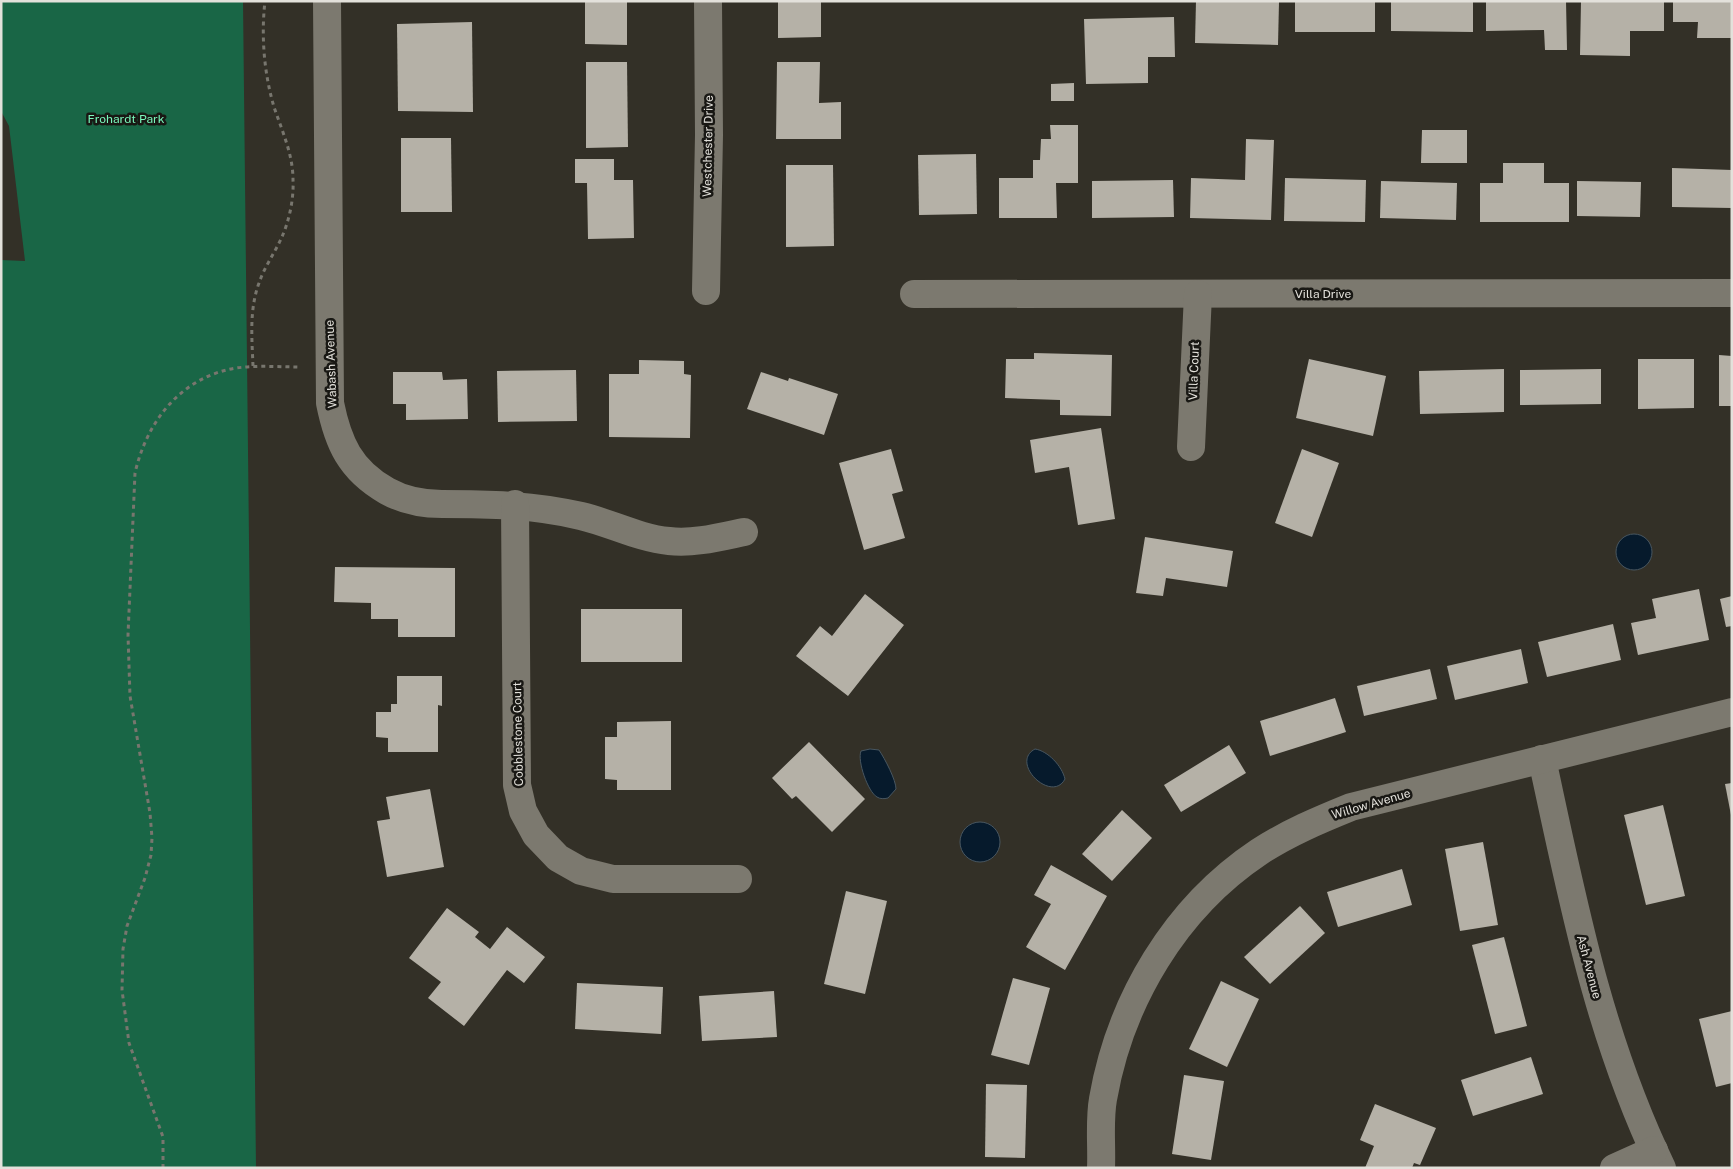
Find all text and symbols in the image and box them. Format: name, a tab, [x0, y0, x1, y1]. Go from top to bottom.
street label: Westchester Drive	[700, 95, 716, 197]
park label: Frohardt Park	[88, 112, 165, 126]
street label: Villa Drive	[1295, 287, 1351, 301]
street label: Wabash Avenue	[322, 319, 340, 408]
street label: Villa Court	[1186, 341, 1202, 401]
street label: Cobblestone Court	[510, 681, 526, 786]
street label: Willow Avenue	[1330, 786, 1412, 822]
street label: Ash Avenue	[1574, 934, 1604, 1001]

